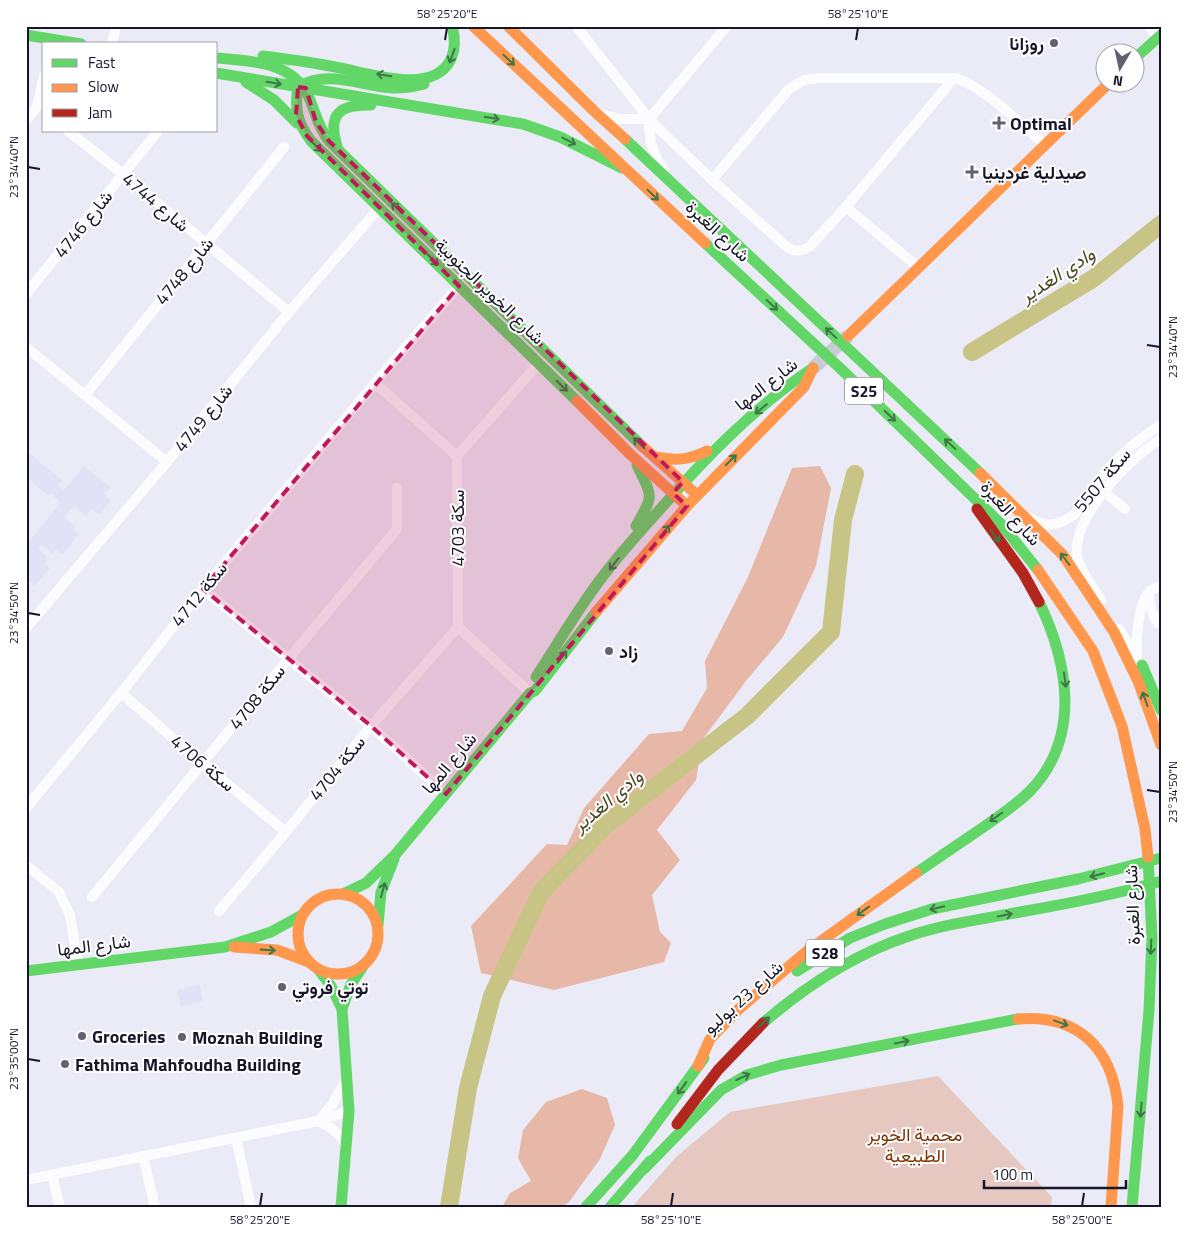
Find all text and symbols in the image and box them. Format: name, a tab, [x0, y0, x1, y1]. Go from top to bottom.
text: 58°25'20"E	[417, 4, 478, 23]
text: 58°25'10"E	[828, 4, 889, 23]
place label: روزانا	[1009, 30, 1044, 57]
marker: روزانا	[1048, 37, 1060, 49]
legend	[42, 42, 218, 132]
north arrow	[1094, 42, 1144, 92]
one-way arrow	[447, 48, 456, 63]
text: Fast	[88, 51, 116, 74]
one-way arrow	[502, 54, 515, 66]
one-way arrow	[376, 70, 392, 80]
text: N	[1111, 70, 1124, 92]
text: Slow	[88, 75, 119, 98]
one-way arrow	[266, 79, 282, 89]
text: Jam	[88, 101, 112, 124]
place label: Optimal	[1010, 110, 1072, 137]
one-way arrow	[484, 113, 500, 123]
marker: Optimal	[992, 116, 1006, 130]
text: 23°34'40"N	[4, 136, 23, 198]
one-way arrow	[561, 137, 576, 146]
one-way arrow	[310, 140, 322, 152]
place label: صيدلية غردينيا	[982, 159, 1087, 186]
street label: 4744 شارع	[116, 166, 196, 238]
marker: صيدلية غردينيا	[966, 166, 978, 178]
street label: 4746 شارع	[47, 184, 119, 264]
one-way arrow	[646, 189, 659, 200]
street label: شارع الغبرة	[680, 194, 756, 268]
one-way arrow	[391, 202, 403, 214]
street label: 4748 شارع	[148, 231, 220, 311]
street label: شارع الخوير الجنوبية	[429, 231, 551, 351]
water label: وادي الغدير	[1013, 239, 1102, 311]
one-way arrow	[426, 254, 439, 266]
one-way arrow	[766, 299, 778, 311]
text: 23°34'40"N	[1163, 316, 1182, 378]
one-way arrow	[825, 327, 838, 339]
street label: شارع المها	[729, 351, 803, 417]
street label: 4749 شارع	[167, 378, 239, 458]
road number: S25	[845, 378, 883, 404]
one-way arrow	[555, 379, 567, 391]
one-way arrow	[754, 403, 767, 414]
one-way arrow	[884, 410, 897, 422]
one-way arrow	[633, 437, 645, 449]
one-way arrow	[944, 438, 956, 450]
street label: سكة 5507	[1067, 442, 1137, 518]
one-way arrow	[725, 454, 737, 466]
street label: شارع الغبرة	[974, 474, 1048, 552]
street label: 4703 سكة	[444, 489, 471, 567]
one-way arrow	[659, 525, 671, 538]
one-way arrow	[990, 529, 1000, 543]
one-way arrow	[1059, 553, 1070, 566]
street label: سكة 4712	[164, 556, 234, 632]
one-way arrow	[608, 557, 619, 570]
text: 23°34'50"N	[4, 582, 23, 644]
place label: زاد	[619, 638, 638, 665]
marker: زاد	[603, 645, 615, 657]
one-way arrow	[556, 651, 567, 664]
street label: سكة 4708	[222, 659, 292, 735]
one-way arrow	[1060, 672, 1070, 688]
one-way arrow	[1140, 692, 1149, 708]
street label: شارع المها	[415, 726, 483, 800]
street label: 4706 سكة	[165, 728, 241, 798]
street label: سكة 4704	[302, 730, 372, 806]
water label: وادي الغدير	[565, 761, 650, 840]
text: 23°34'50"N	[1163, 761, 1182, 823]
one-way arrow	[990, 812, 1004, 822]
street label: شارع الغبرة	[1117, 865, 1147, 945]
one-way arrow	[1089, 871, 1105, 880]
one-way arrow	[379, 882, 388, 898]
one-way arrow	[930, 904, 946, 913]
one-way arrow	[856, 906, 870, 916]
one-way arrow	[996, 909, 1012, 919]
street label: شارع المها	[56, 927, 132, 963]
one-way arrow	[1147, 939, 1156, 955]
road number: S28	[806, 940, 844, 966]
one-way arrow	[260, 945, 276, 954]
street label: شارع 23 يوليو	[697, 954, 789, 1040]
place label: توتي فروتي	[292, 974, 369, 1003]
marker: توتي فروتي	[276, 981, 288, 993]
one-way arrow	[758, 1016, 771, 1027]
one-way arrow	[1053, 1019, 1068, 1028]
place label: Groceries	[92, 1023, 165, 1050]
place label: Moznah Building	[192, 1024, 323, 1051]
text: 23°35'00"N	[4, 1028, 23, 1090]
marker: Groceries	[76, 1030, 88, 1042]
marker: Moznah Building	[176, 1031, 188, 1043]
one-way arrow	[893, 1036, 909, 1046]
place label: Fathima Mahfoudha Building	[75, 1051, 301, 1078]
marker: Fathima Mahfoudha Building	[59, 1058, 71, 1070]
one-way arrow	[735, 1072, 750, 1082]
one-way arrow	[676, 1081, 687, 1094]
one-way arrow	[1136, 1101, 1145, 1117]
park label: محمية الخوير الطبيعية	[867, 1121, 962, 1169]
scale bar	[984, 1158, 1127, 1190]
text: 100 m	[992, 1163, 1033, 1186]
text: 58°25'20"E	[230, 1210, 291, 1229]
text: 58°25'10"E	[641, 1210, 702, 1229]
text: 58°25'00"E	[1052, 1210, 1113, 1229]

